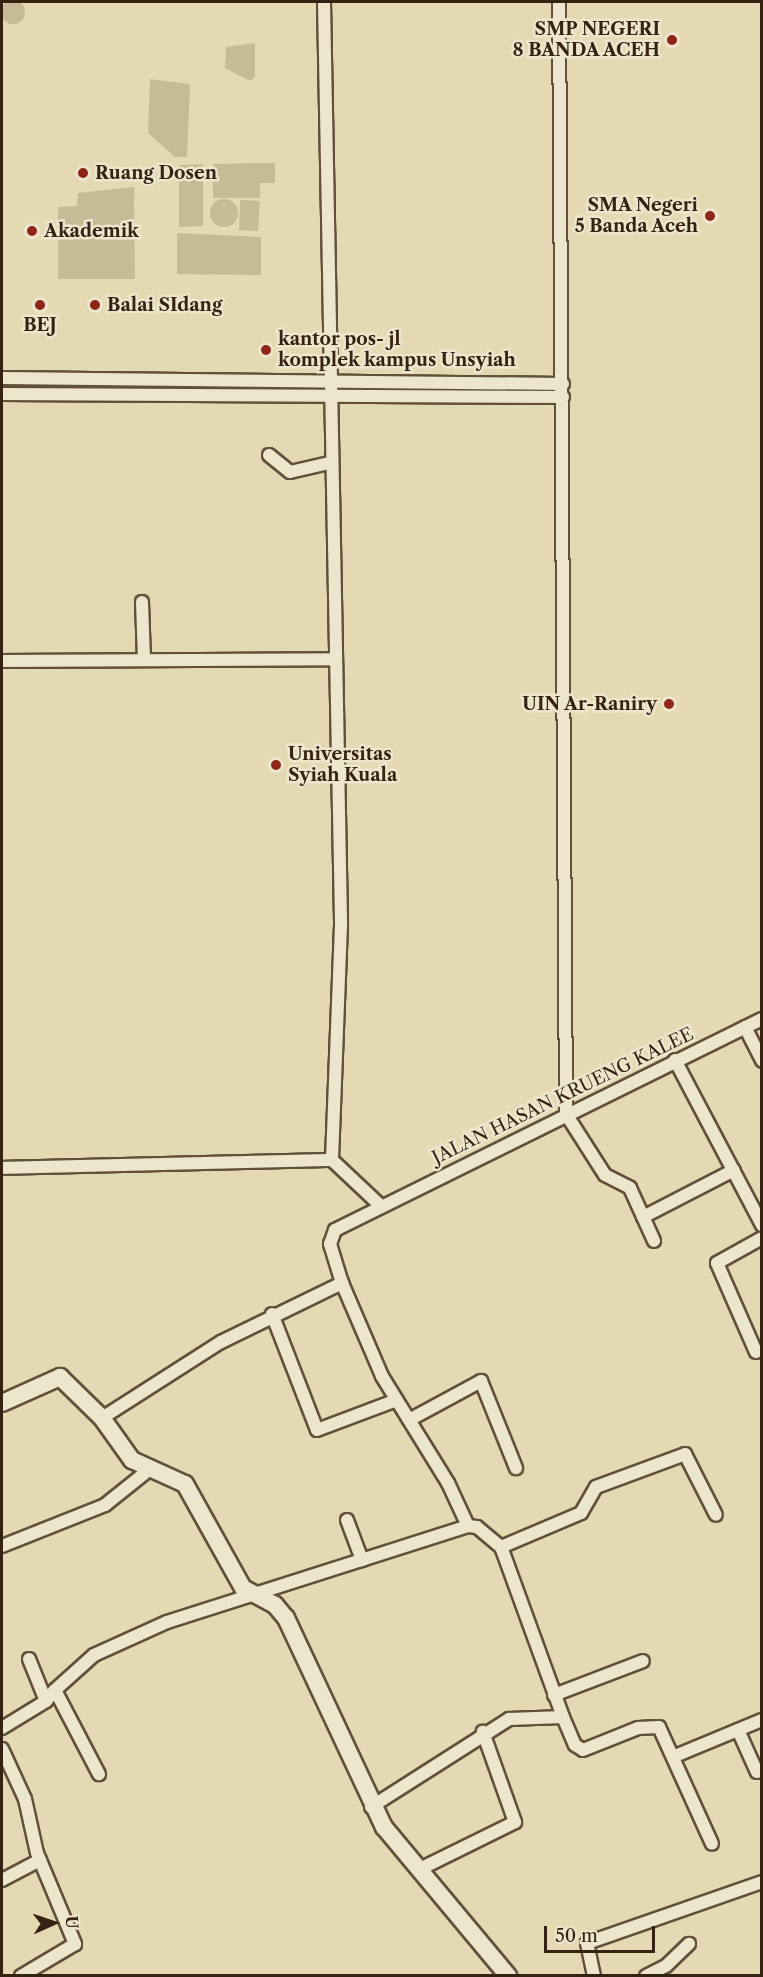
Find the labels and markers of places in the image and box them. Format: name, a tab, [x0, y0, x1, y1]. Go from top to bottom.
place label: SMP NEGERI 8 BANDA ACEH	[511, 19, 660, 62]
marker: SMP NEGERI 8 BANDA ACEH	[665, 33, 679, 47]
place label: Ruang Dosen	[95, 162, 217, 184]
marker: Ruang Dosen	[76, 166, 90, 180]
place label: SMA Negeri 5 Banda Aceh	[574, 195, 698, 238]
marker: SMA Negeri 5 Banda Aceh	[703, 209, 717, 223]
place label: Akademik	[44, 220, 139, 242]
marker: Akademik	[25, 224, 39, 238]
place label: Balai SIdang	[107, 294, 222, 316]
marker: BEJ	[33, 298, 47, 312]
marker: Balai SIdang	[88, 298, 102, 312]
place label: BEJ	[23, 314, 57, 336]
place label: kantor pos- jl komplek kampus Unsyiah	[278, 329, 516, 372]
marker: kantor pos- jl komplek kampus Unsyiah	[259, 343, 273, 357]
place label: UIN Ar-Raniry	[522, 693, 657, 715]
marker: UIN Ar-Raniry	[662, 697, 676, 711]
place label: Universitas Syiah Kuala	[288, 744, 397, 786]
marker: Universitas Syiah Kuala	[269, 758, 283, 772]

